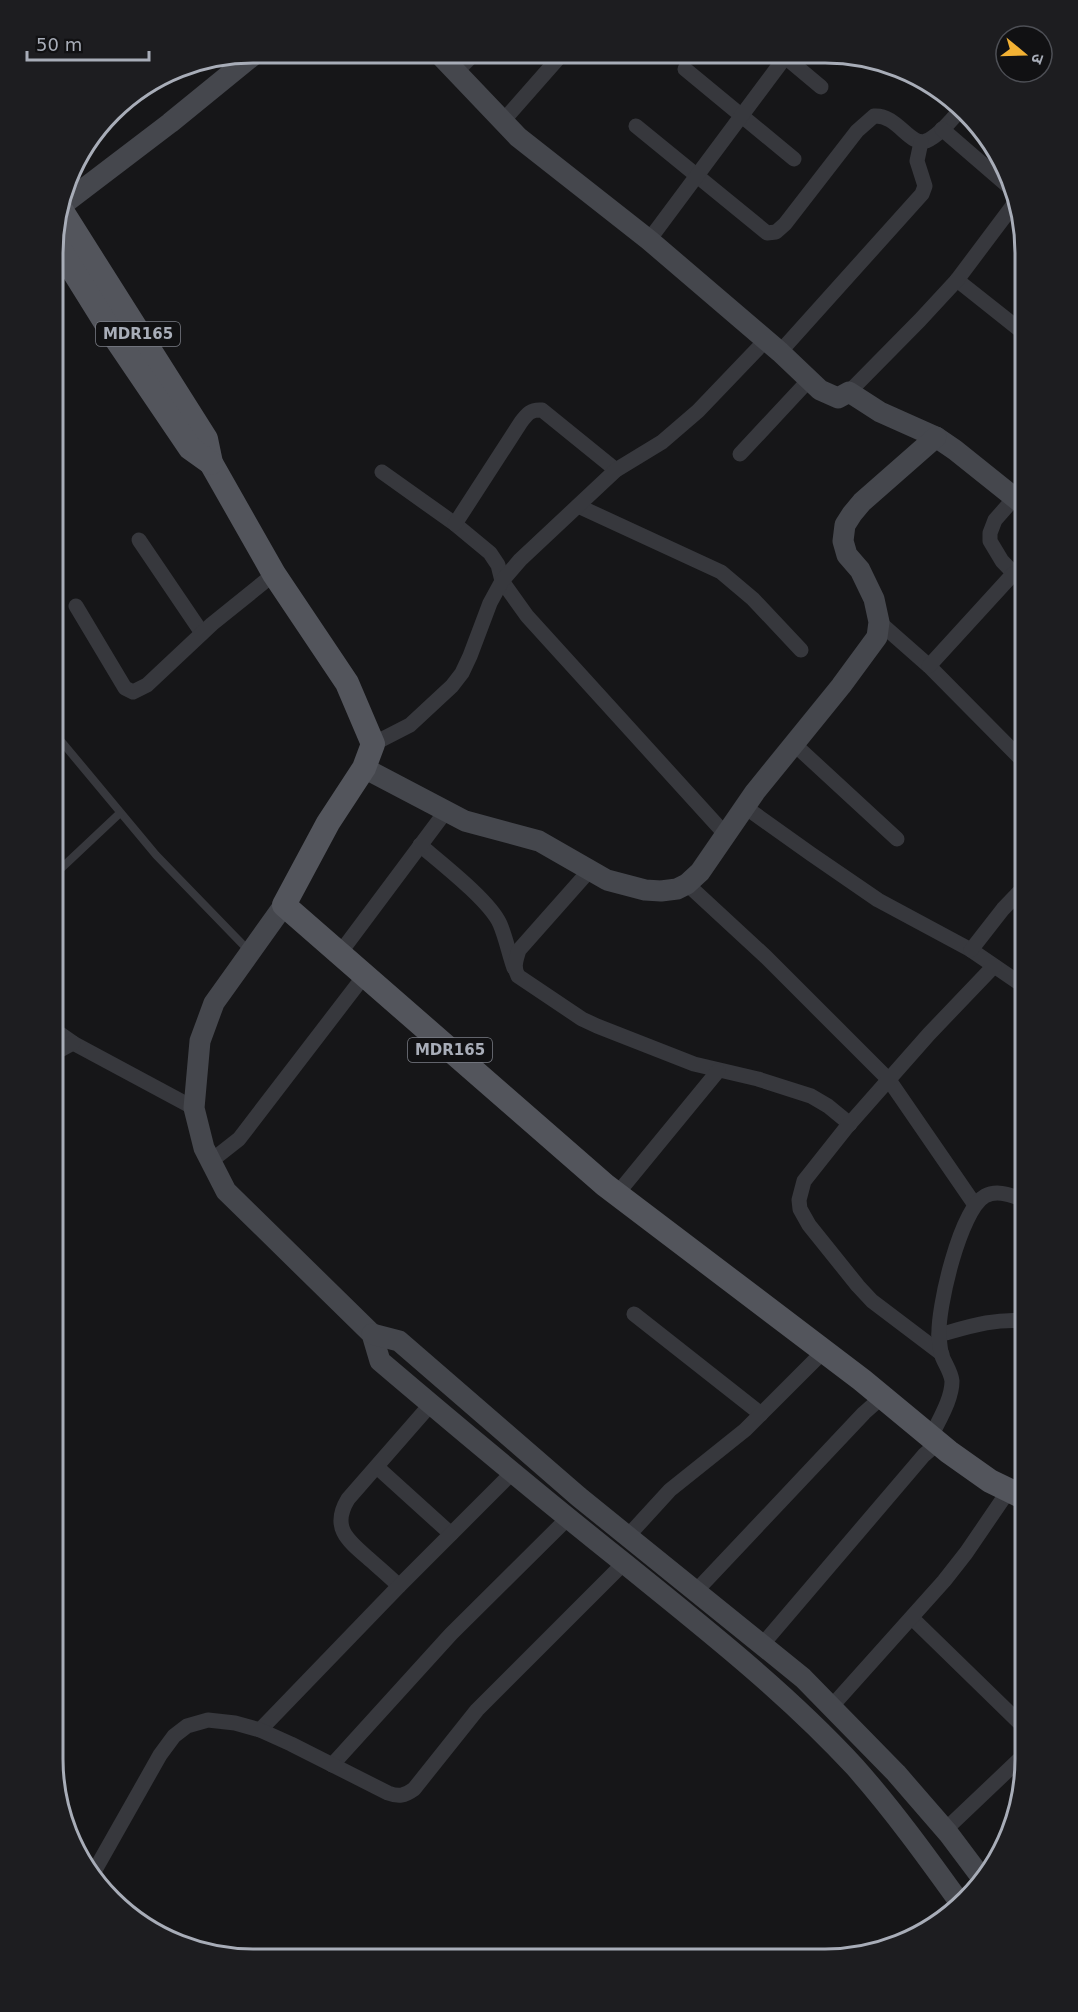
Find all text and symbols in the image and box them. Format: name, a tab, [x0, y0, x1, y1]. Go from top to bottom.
scale bar	[27, 24, 148, 62]
north arrow	[994, 24, 1054, 84]
text: 50 m	[36, 34, 82, 55]
text: उ	[1027, 51, 1048, 67]
road number: MDR165	[96, 322, 180, 346]
road number: MDR165	[408, 1038, 492, 1062]

